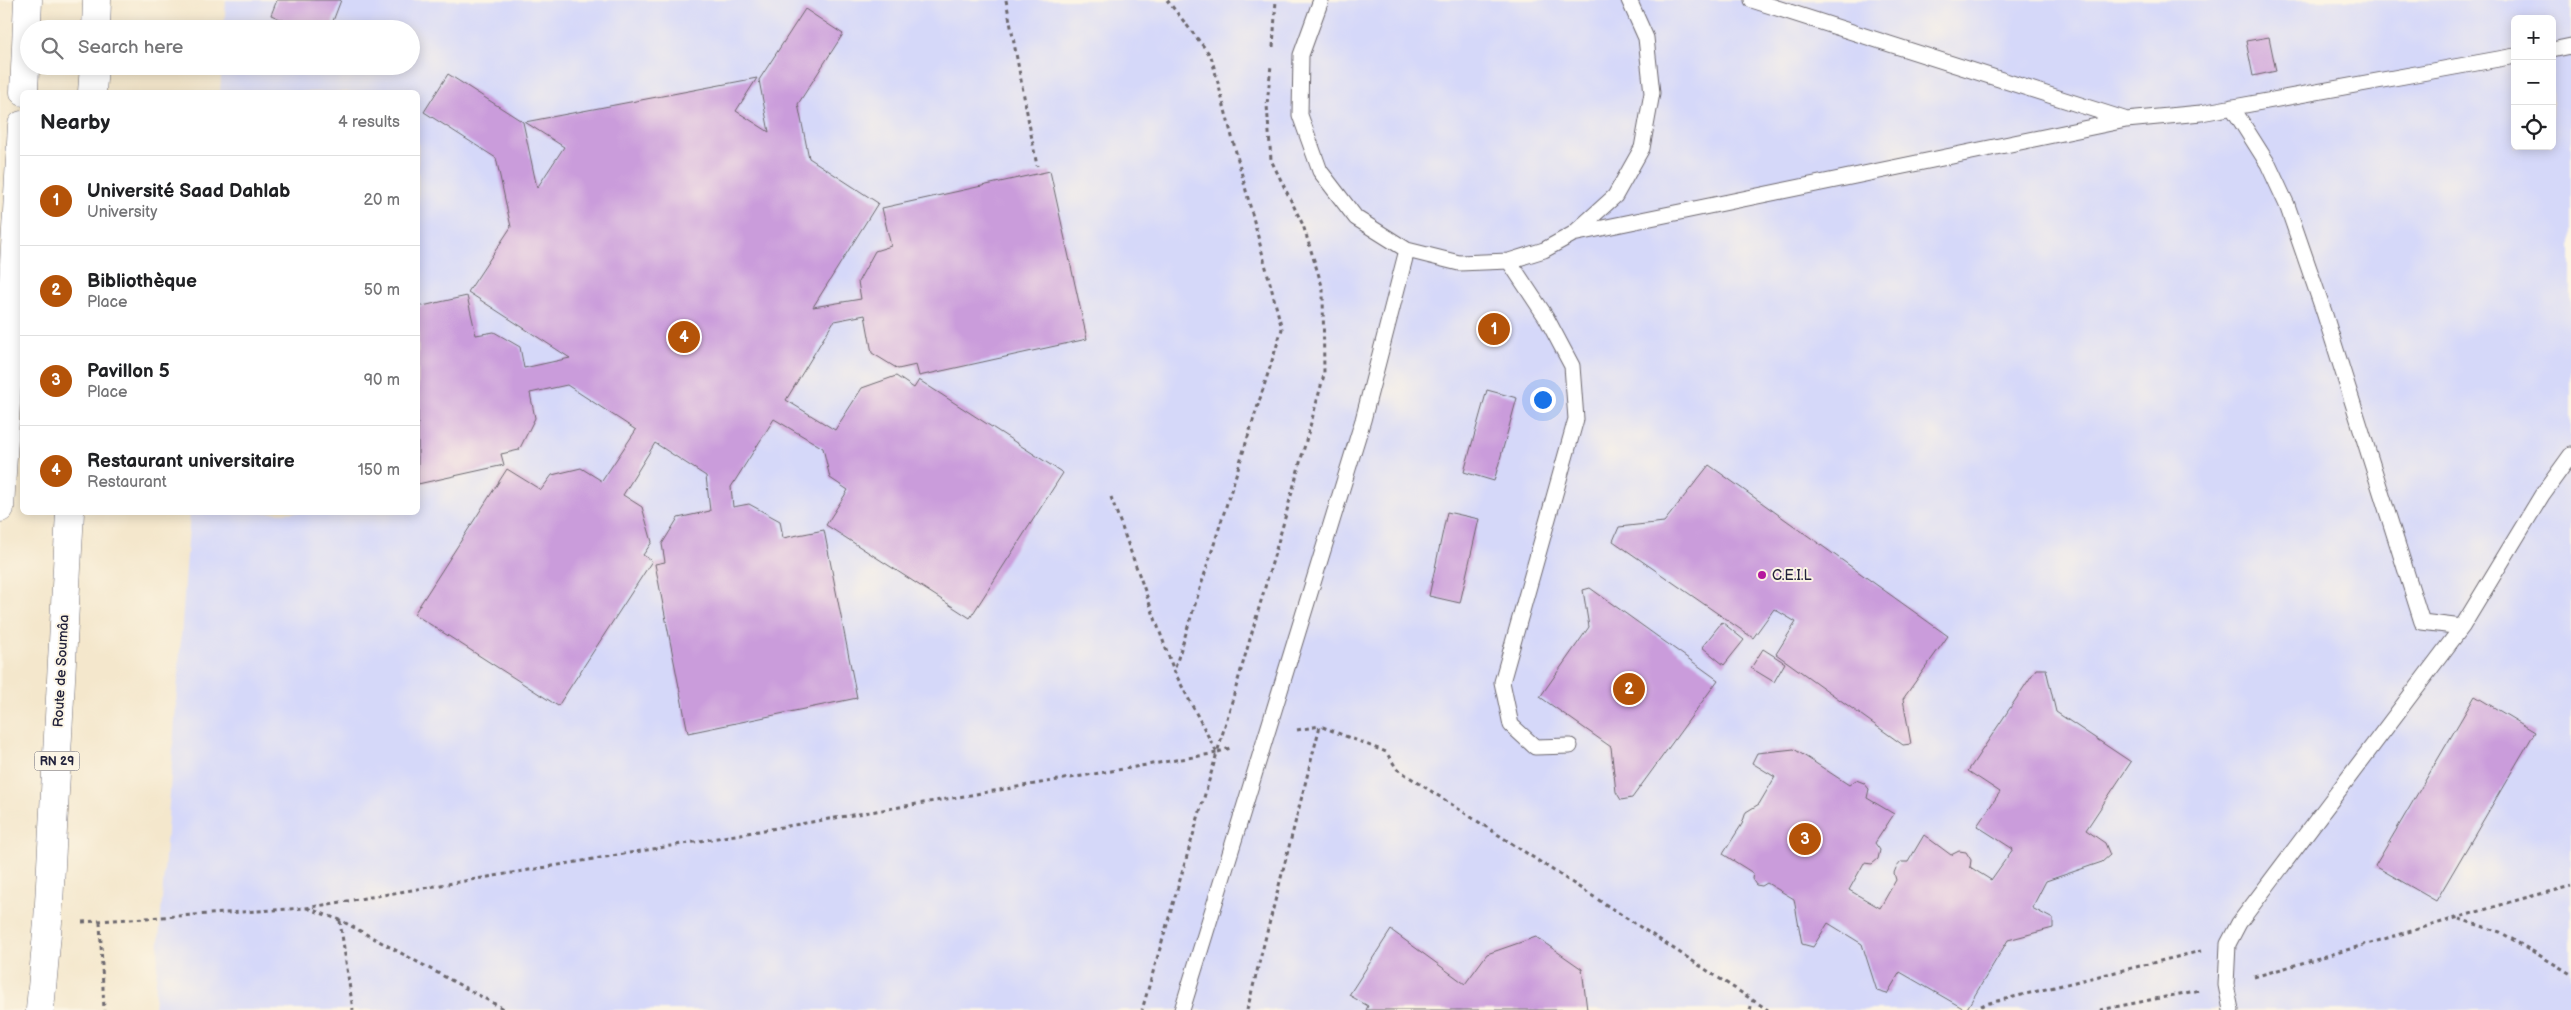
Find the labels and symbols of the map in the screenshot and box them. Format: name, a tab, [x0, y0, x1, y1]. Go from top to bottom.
pin: 1	[1478, 310, 1510, 348]
pin: 4	[668, 318, 700, 356]
your location	[1530, 387, 1556, 413]
place label: C.E.I.L	[1772, 567, 1812, 584]
marker: C.E.I.L	[1756, 569, 1768, 581]
street label: Route de Soumâa	[50, 614, 72, 728]
pin: 2	[1613, 670, 1645, 708]
road number: RN 29	[34, 751, 80, 770]
pin: 3	[1789, 820, 1821, 858]

